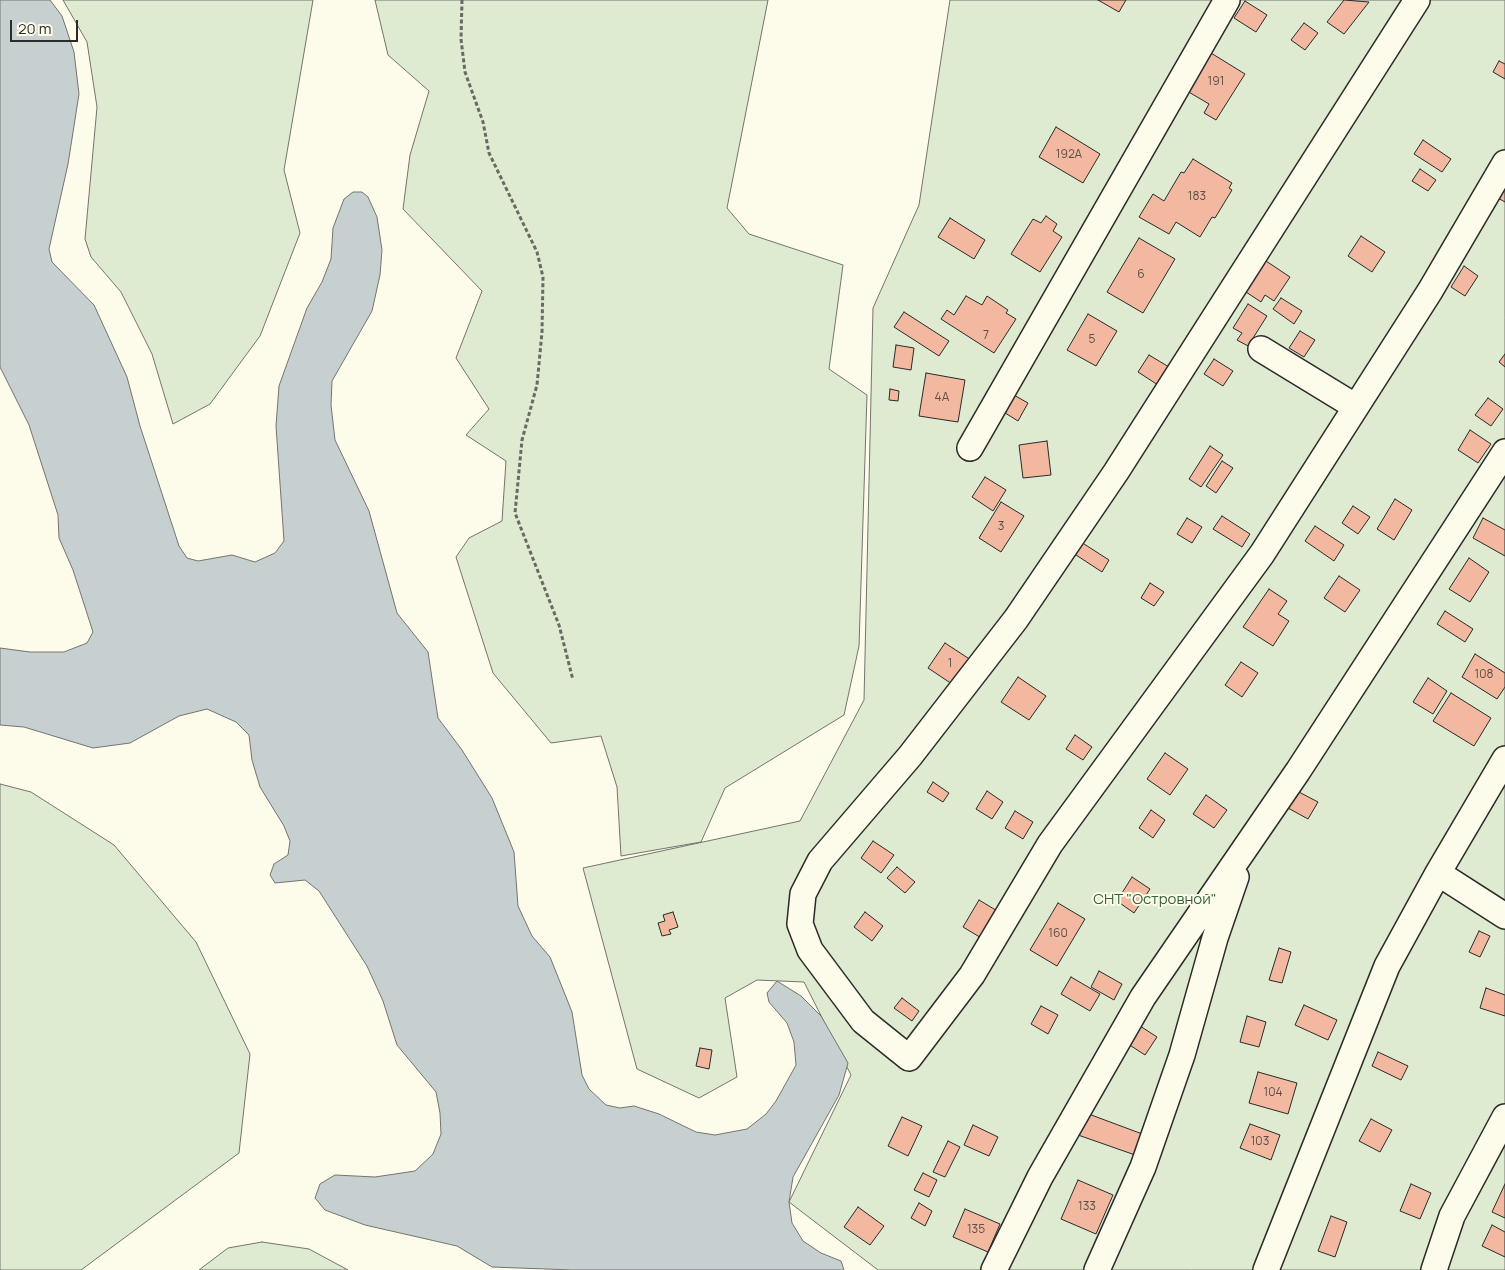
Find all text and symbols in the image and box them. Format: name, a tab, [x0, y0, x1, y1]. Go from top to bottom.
scale bar	[12, 10, 80, 42]
text: 20 m	[18, 18, 51, 39]
house number: 191	[1208, 75, 1224, 89]
house number: 192А	[1056, 148, 1082, 162]
house number: 183	[1188, 190, 1206, 204]
house number: 6	[1137, 268, 1145, 282]
house number: 7	[983, 329, 989, 343]
house number: 5	[1089, 333, 1095, 347]
house number: 4А	[935, 391, 949, 405]
house number: 3	[998, 520, 1004, 534]
house number: 1	[948, 657, 952, 671]
house number: 108	[1475, 668, 1493, 682]
park label: СНТ "Островной"	[1093, 891, 1217, 909]
house number: 160	[1048, 927, 1068, 941]
house number: 104	[1263, 1086, 1283, 1100]
house number: 103	[1251, 1135, 1269, 1149]
house number: 133	[1078, 1200, 1096, 1214]
house number: 135	[967, 1223, 985, 1237]

